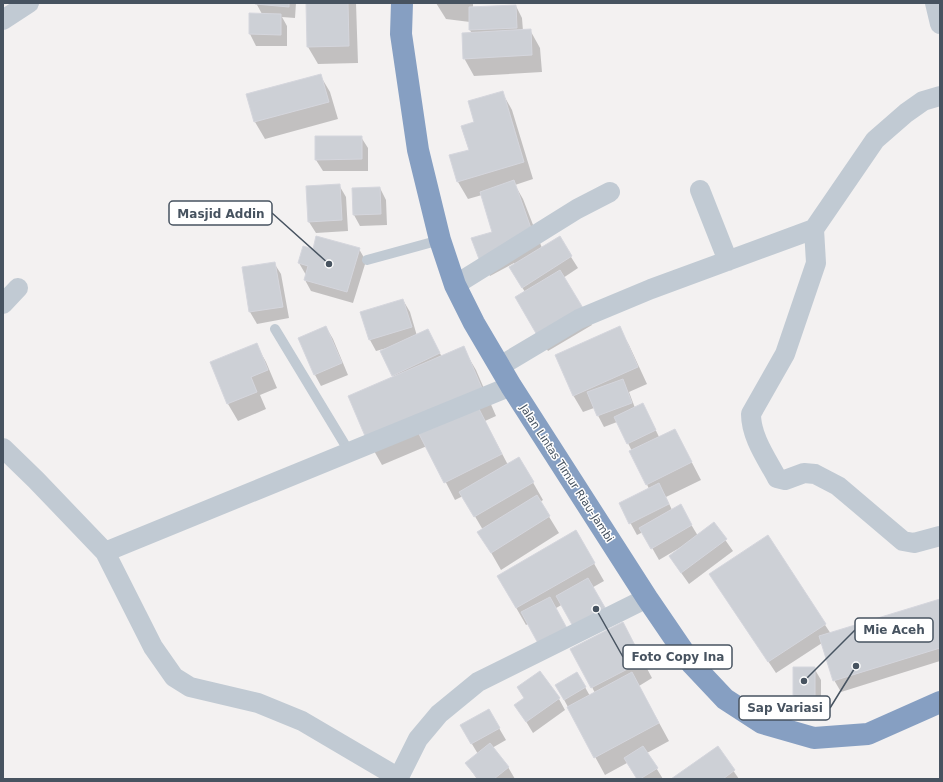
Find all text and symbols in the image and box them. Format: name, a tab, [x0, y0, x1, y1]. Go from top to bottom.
callout: Masjid Addin	[169, 201, 272, 225]
text: Masjid Addin	[177, 207, 265, 221]
street label: Jalan Lintas Timur Riau-Jambi	[517, 401, 616, 545]
callout: Mie Aceh	[855, 618, 933, 642]
text: Mie Aceh	[863, 623, 925, 637]
callout: Foto Copy Ina	[623, 645, 732, 669]
text: Foto Copy Ina	[632, 650, 724, 664]
callout: Sap Variasi	[739, 696, 830, 720]
text: Sap Variasi	[747, 701, 823, 715]

